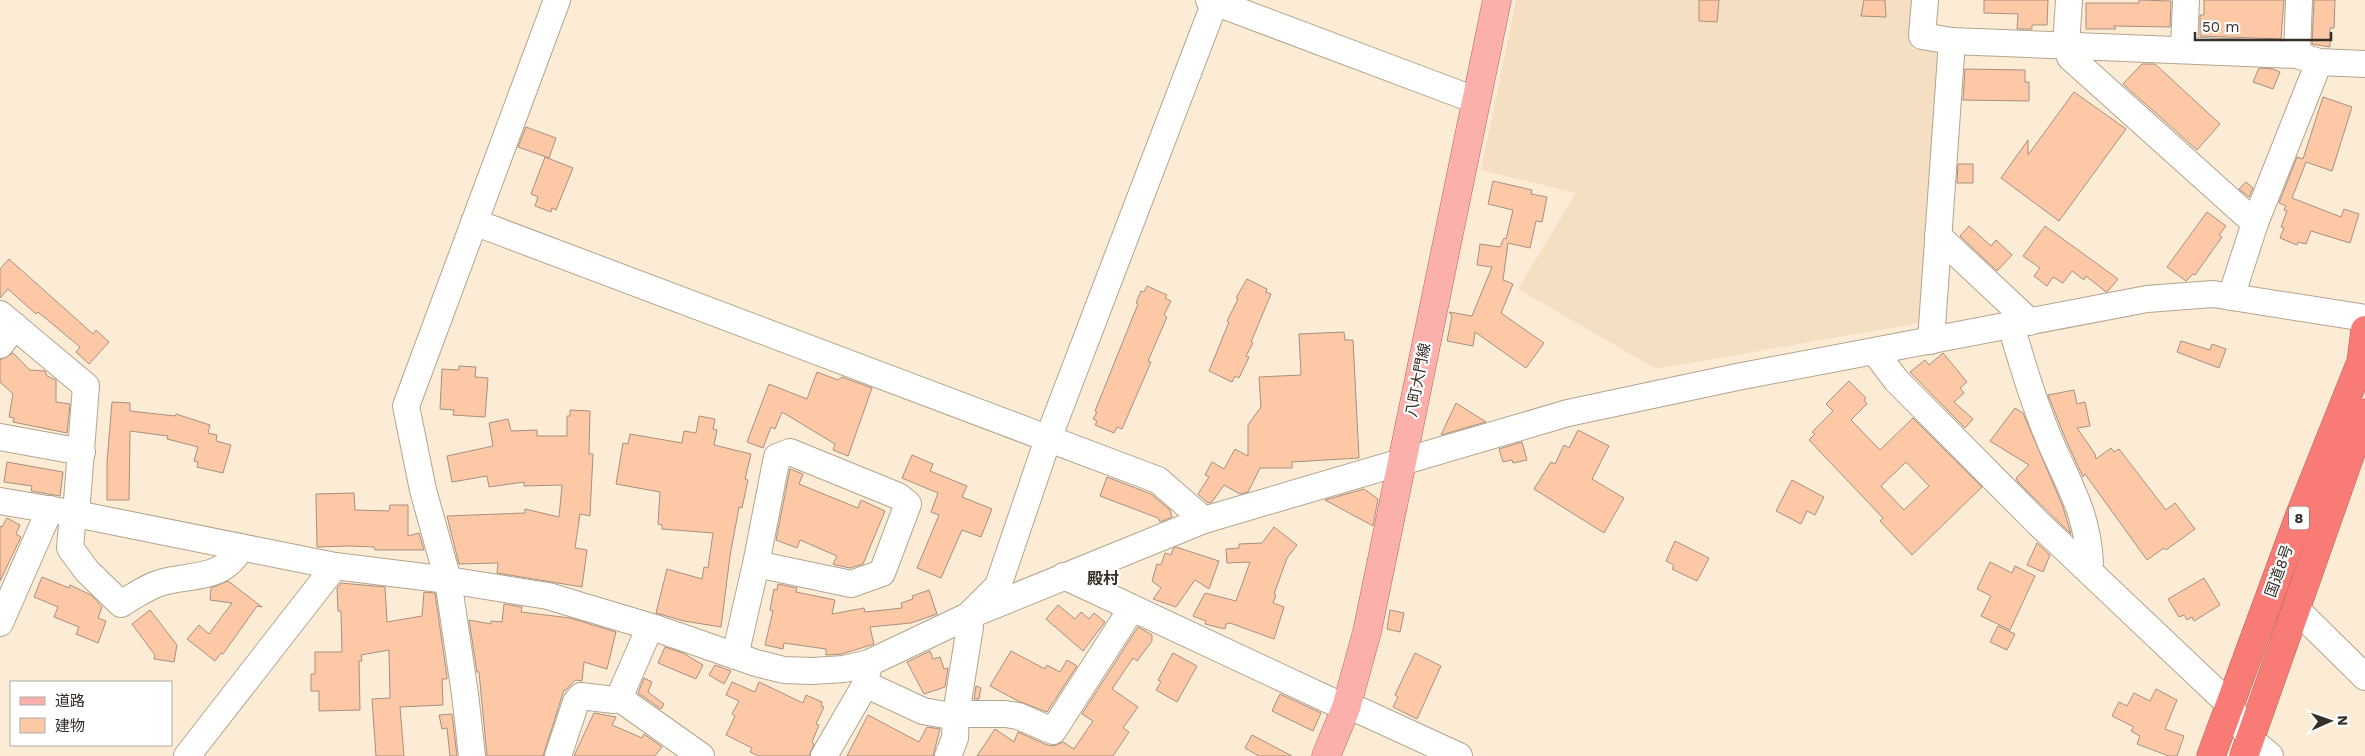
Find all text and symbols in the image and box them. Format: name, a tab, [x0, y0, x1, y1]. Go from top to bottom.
scale bar	[2195, 10, 2331, 42]
text: 50 m	[2202, 18, 2239, 36]
street label: 八町大門線	[1402, 341, 1434, 419]
road number: 8	[2289, 506, 2309, 530]
street label: 国道8号	[2261, 542, 2297, 600]
district label: 殿村	[1087, 569, 1119, 588]
legend	[10, 681, 172, 746]
text: 道路	[55, 692, 85, 710]
north arrow	[2305, 696, 2355, 746]
text: N	[2335, 715, 2351, 726]
text: 建物	[55, 717, 85, 735]

